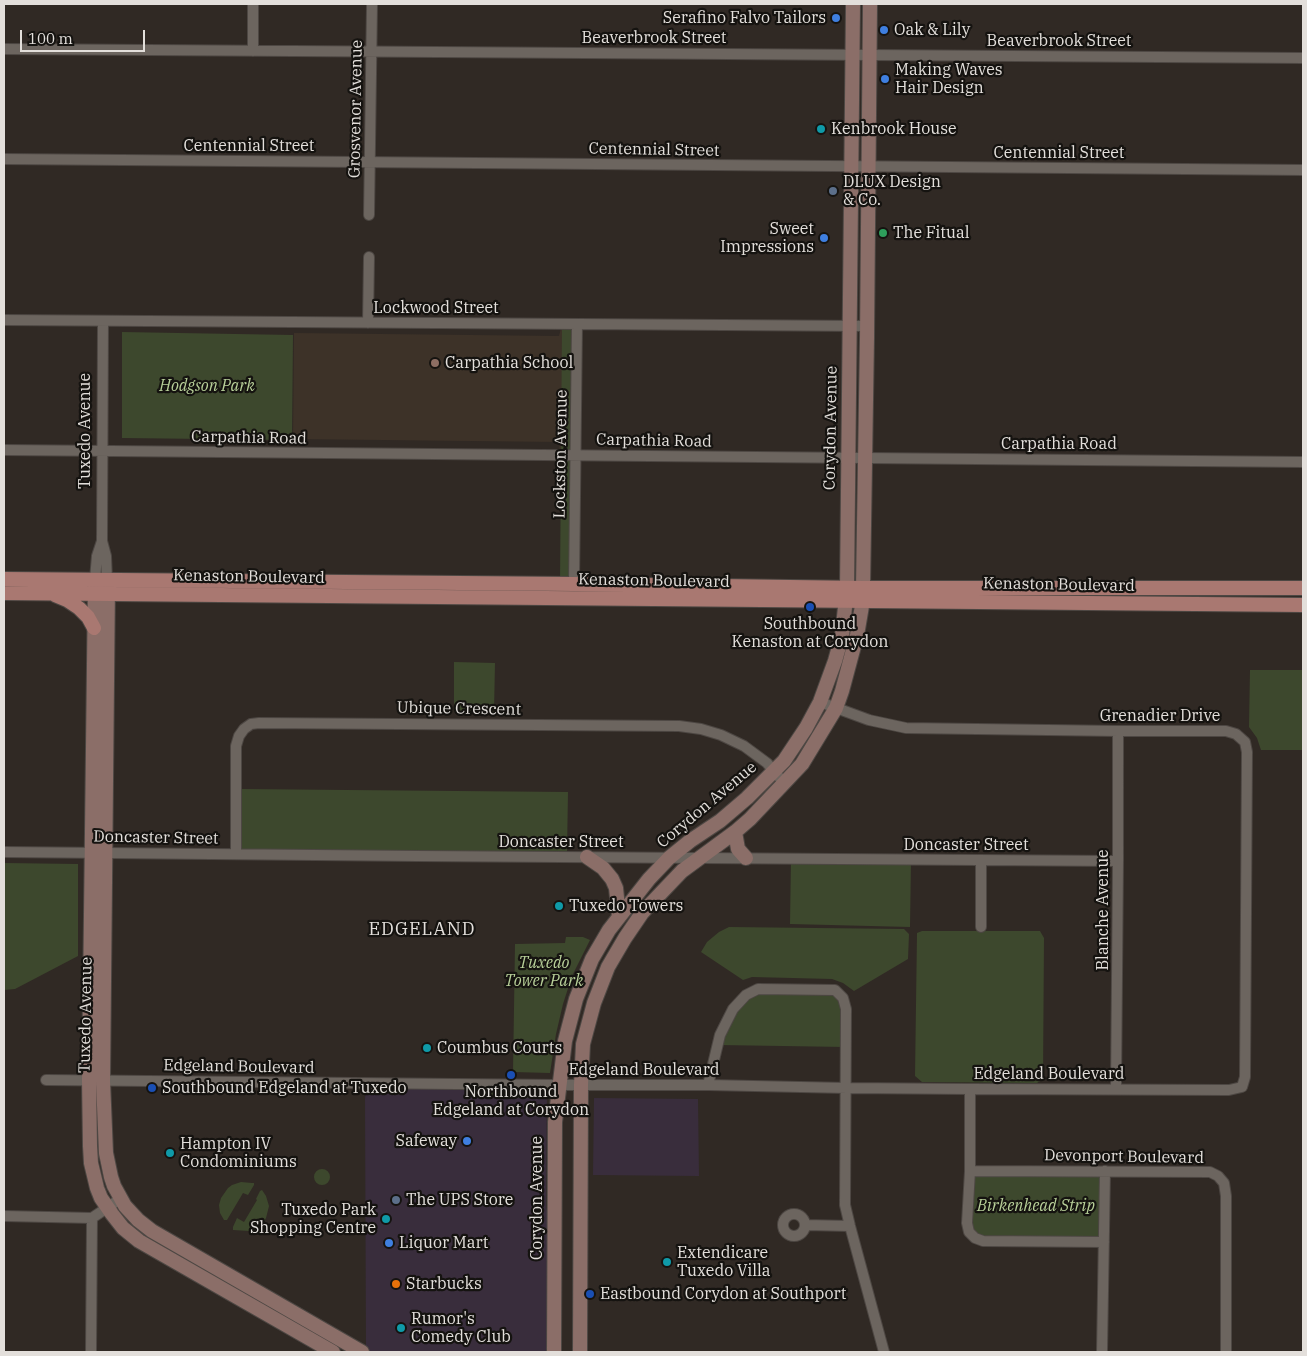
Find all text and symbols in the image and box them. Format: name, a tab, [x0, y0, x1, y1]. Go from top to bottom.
place label: Serafino Falvo Tailors	[663, 8, 826, 28]
marker: Serafino Falvo Tailors	[830, 12, 842, 24]
scale bar	[22, 20, 148, 52]
place label: Oak & Lily	[894, 20, 970, 40]
marker: Oak & Lily	[878, 24, 890, 36]
street label: Beaverbrook Street	[582, 28, 726, 48]
text: 100 m	[28, 29, 73, 48]
street label: Beaverbrook Street	[987, 31, 1131, 51]
street label: Grosvenor Avenue	[345, 40, 367, 178]
place label: Making Waves Hair Design	[895, 60, 1003, 98]
marker: Making Waves Hair Design	[879, 73, 891, 85]
place label: Kenbrook House	[831, 119, 957, 139]
marker: Kenbrook House	[815, 123, 827, 135]
street label: Centennial Street	[184, 136, 314, 156]
street label: Centennial Street	[588, 139, 720, 161]
street label: Centennial Street	[994, 143, 1124, 163]
place label: DLUX Design & Co.	[843, 172, 941, 210]
marker: DLUX Design & Co.	[827, 185, 839, 197]
place label: Sweet Impressions	[720, 219, 814, 257]
place label: The Fitual	[893, 223, 969, 243]
marker: The Fitual	[877, 227, 889, 239]
marker: Sweet Impressions	[818, 232, 830, 244]
street label: Lockwood Street	[373, 298, 499, 318]
place label: Carpathia School	[445, 353, 573, 373]
marker: Carpathia School	[429, 357, 441, 369]
street label: Corydon Avenue	[820, 366, 842, 490]
street label: Tuxedo Avenue	[75, 373, 95, 489]
park label: Hodgson Park	[159, 376, 255, 396]
street label: Lockston Avenue	[550, 389, 572, 519]
street label: Carpathia Road	[191, 427, 307, 449]
street label: Carpathia Road	[596, 430, 712, 452]
street label: Carpathia Road	[1001, 434, 1117, 454]
street label: Kenaston Boulevard	[173, 566, 325, 588]
street label: Kenaston Boulevard	[578, 570, 730, 592]
street label: Kenaston Boulevard	[983, 574, 1135, 596]
marker: Southbound Kenaston at Corydon	[804, 601, 816, 613]
place label: Southbound Kenaston at Corydon	[732, 614, 888, 652]
street label: Ubique Crescent	[397, 698, 521, 720]
street label: Grenadier Drive	[1100, 706, 1220, 726]
street label: Corydon Avenue	[653, 758, 761, 852]
street label: Doncaster Street	[93, 827, 219, 849]
street label: Doncaster Street	[498, 832, 624, 852]
street label: Doncaster Street	[903, 835, 1029, 855]
street label: Blanche Avenue	[1093, 849, 1113, 971]
place label: Tuxedo Towers	[569, 896, 683, 916]
marker: Tuxedo Towers	[553, 900, 565, 912]
district label: EDGELAND	[368, 919, 476, 941]
park label: Tuxedo Tower Park	[505, 953, 583, 991]
street label: Tuxedo Avenue	[75, 957, 97, 1073]
place label: Coumbus Courts	[437, 1038, 562, 1058]
marker: Coumbus Courts	[421, 1042, 433, 1054]
street label: Edgeland Boulevard	[163, 1056, 315, 1078]
street label: Edgeland Boulevard	[568, 1060, 720, 1080]
street label: Edgeland Boulevard	[973, 1064, 1125, 1084]
marker: Northbound Edgeland at Corydon	[505, 1069, 517, 1081]
place label: Southbound Edgeland at Tuxedo	[162, 1078, 407, 1098]
marker: Southbound Edgeland at Tuxedo	[146, 1082, 158, 1094]
place label: Northbound Edgeland at Corydon	[433, 1082, 589, 1120]
place label: Safeway	[396, 1131, 457, 1151]
place label: Hampton IV Condominiums	[180, 1134, 297, 1172]
marker: Safeway	[461, 1135, 473, 1147]
street label: Corydon Avenue	[527, 1136, 547, 1260]
street label: Devonport Boulevard	[1044, 1146, 1204, 1168]
marker: Hampton IV Condominiums	[164, 1147, 176, 1159]
place label: The UPS Store	[406, 1190, 513, 1210]
marker: The UPS Store	[390, 1194, 402, 1206]
park label: Birkenhead Strip	[977, 1196, 1095, 1216]
place label: Tuxedo Park Shopping Centre	[250, 1200, 376, 1238]
marker: Tuxedo Park Shopping Centre	[380, 1213, 392, 1225]
place label: Liquor Mart	[399, 1233, 488, 1253]
marker: Liquor Mart	[383, 1237, 395, 1249]
place label: Extendicare Tuxedo Villa	[677, 1243, 771, 1281]
marker: Extendicare Tuxedo Villa	[661, 1256, 673, 1268]
place label: Starbucks	[406, 1274, 482, 1294]
marker: Starbucks	[390, 1278, 402, 1290]
place label: Eastbound Corydon at Southport	[600, 1284, 846, 1304]
marker: Eastbound Corydon at Southport	[584, 1288, 596, 1300]
place label: Rumor's Comedy Club	[411, 1309, 511, 1347]
marker: Rumor's Comedy Club	[395, 1322, 407, 1334]

